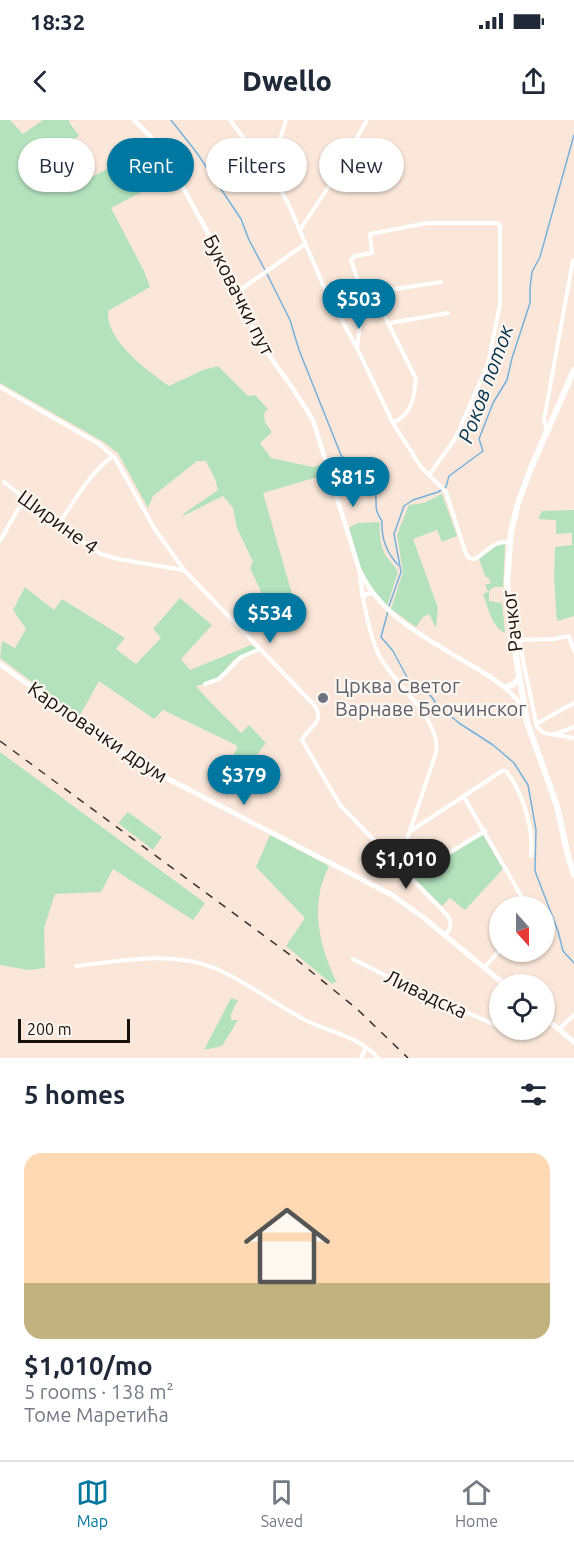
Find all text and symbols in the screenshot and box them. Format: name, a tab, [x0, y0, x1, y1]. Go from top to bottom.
text: 18:32	[30, 9, 85, 34]
icon: back	[24, 65, 57, 98]
icon: share	[517, 65, 550, 98]
text: Dwello	[242, 66, 332, 96]
chip: Buy	[18, 138, 95, 192]
chip: Rent	[107, 138, 194, 192]
chip: Filters	[206, 138, 307, 192]
chip: New	[319, 138, 404, 192]
street label: Буковачки пут	[199, 231, 280, 359]
pin: $503	[323, 279, 395, 330]
text: $503	[336, 287, 382, 310]
water label: Роков поток	[453, 321, 518, 446]
pin: $815	[317, 457, 389, 508]
text: $815	[330, 465, 376, 488]
street label: Ширине 4	[14, 485, 103, 558]
street label: Рачког	[496, 589, 527, 653]
pin: $534	[234, 593, 306, 644]
text: $534	[247, 601, 293, 624]
place label: Црква Светог Варнаве Беочинског	[335, 674, 526, 720]
street label: Карловачки друм	[24, 676, 173, 787]
marker: Црква Светог Варнаве Беочинског	[316, 691, 330, 705]
pin: $379	[208, 755, 280, 806]
text: $379	[221, 763, 267, 786]
pin: $1,010	[357, 839, 455, 890]
text: $1,010	[375, 847, 437, 870]
north arrow	[489, 896, 555, 962]
map controls	[489, 896, 555, 1040]
street label: Ливадска	[381, 964, 471, 1023]
button: locate	[489, 974, 555, 1040]
scale bar	[18, 1016, 130, 1043]
text: 200 m	[27, 1020, 72, 1038]
icon: filters	[517, 1078, 550, 1111]
text: 5 homes	[24, 1080, 125, 1109]
icon: home	[233, 1192, 341, 1300]
text: $1,010/mo	[24, 1351, 153, 1380]
text: 5 rooms · 138 m²	[24, 1380, 174, 1403]
text: Томе Маретића	[24, 1403, 169, 1426]
tab: Map	[76, 1476, 109, 1530]
tab: Saved	[261, 1476, 303, 1530]
tab: Home	[455, 1476, 498, 1530]

